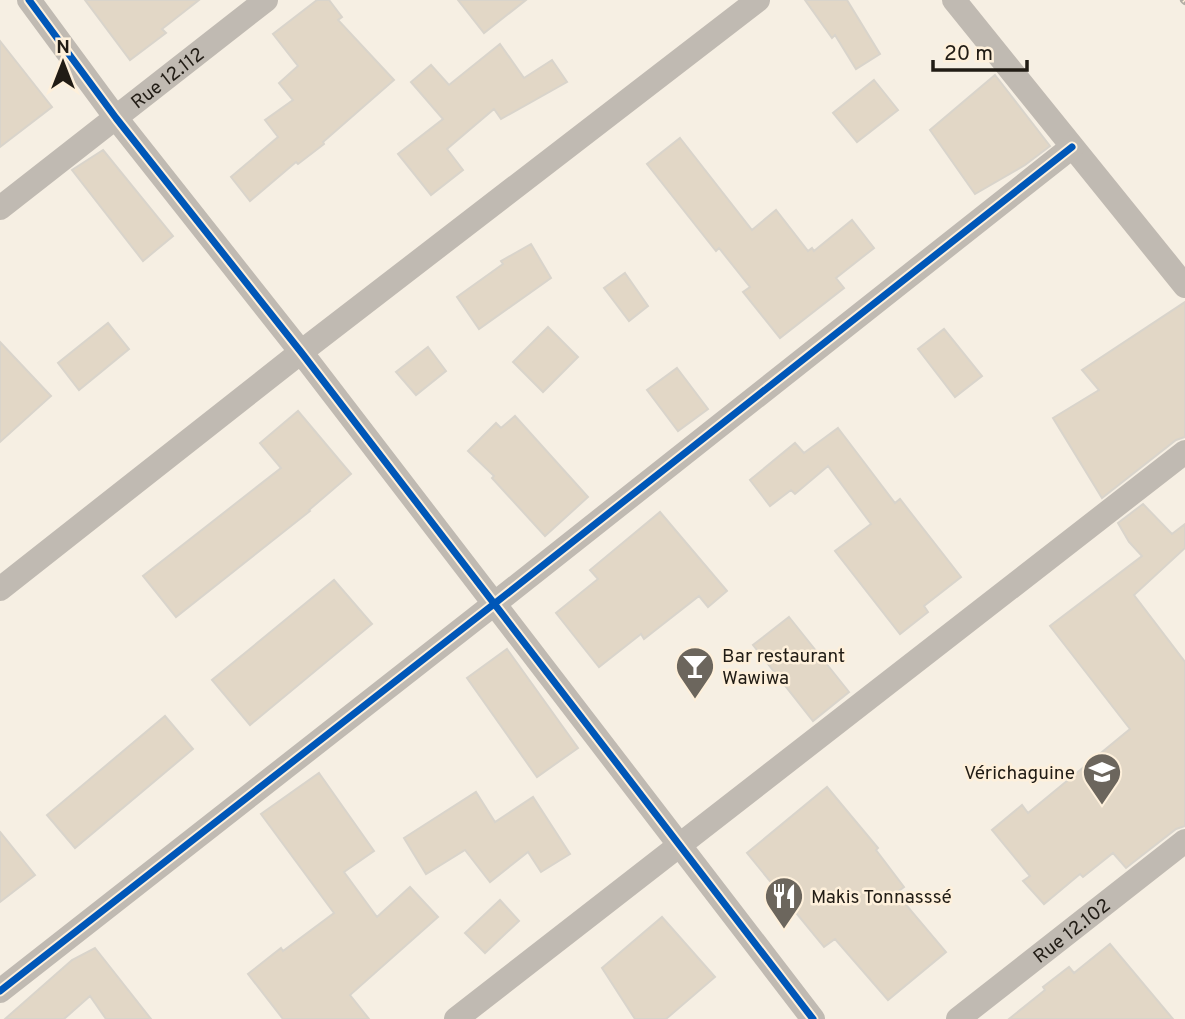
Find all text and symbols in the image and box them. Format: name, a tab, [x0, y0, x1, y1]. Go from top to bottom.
north arrow	[28, 28, 98, 98]
scale bar	[933, 28, 1028, 72]
text: N	[56, 36, 70, 60]
text: 20 m	[944, 41, 993, 68]
street label: Rue 12.112	[127, 43, 210, 115]
bar icon: Bar restaurant Wawiwa	[674, 645, 716, 700]
place label: Bar restaurant Wawiwa	[722, 645, 845, 691]
school or university icon: Vérichaguine	[1081, 751, 1123, 806]
place label: Vérichaguine	[964, 762, 1075, 786]
restaurant icon: Makis Tonnasssé	[763, 875, 805, 930]
place label: Makis Tonnasssé	[811, 886, 952, 910]
street label: Rue 12.102	[1029, 894, 1116, 969]

